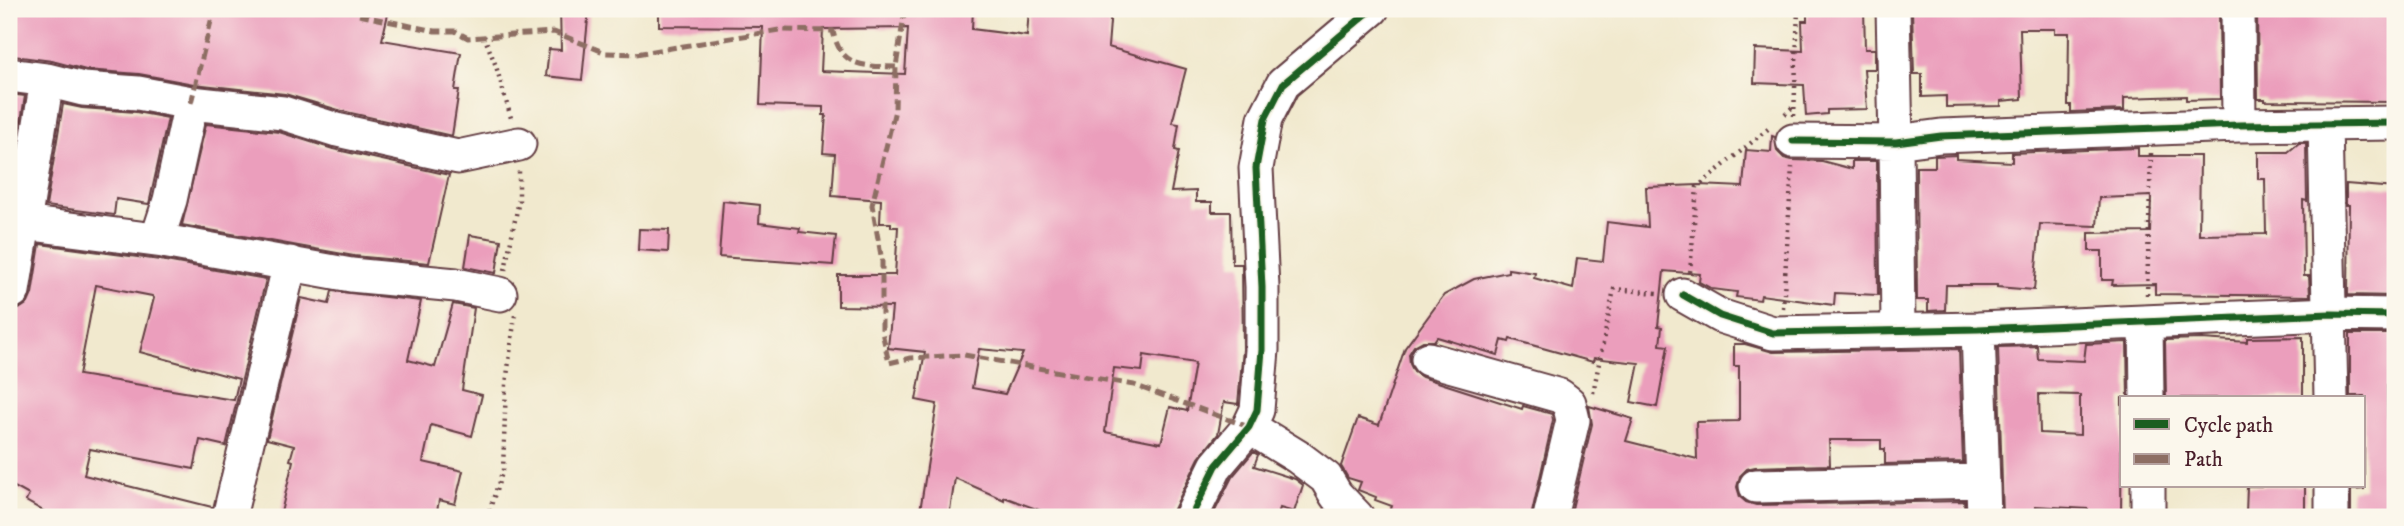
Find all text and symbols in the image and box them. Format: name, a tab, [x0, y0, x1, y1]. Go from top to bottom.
legend	[2120, 396, 2366, 488]
text: Cycle path	[2184, 413, 2273, 439]
text: Path	[2184, 447, 2223, 473]

